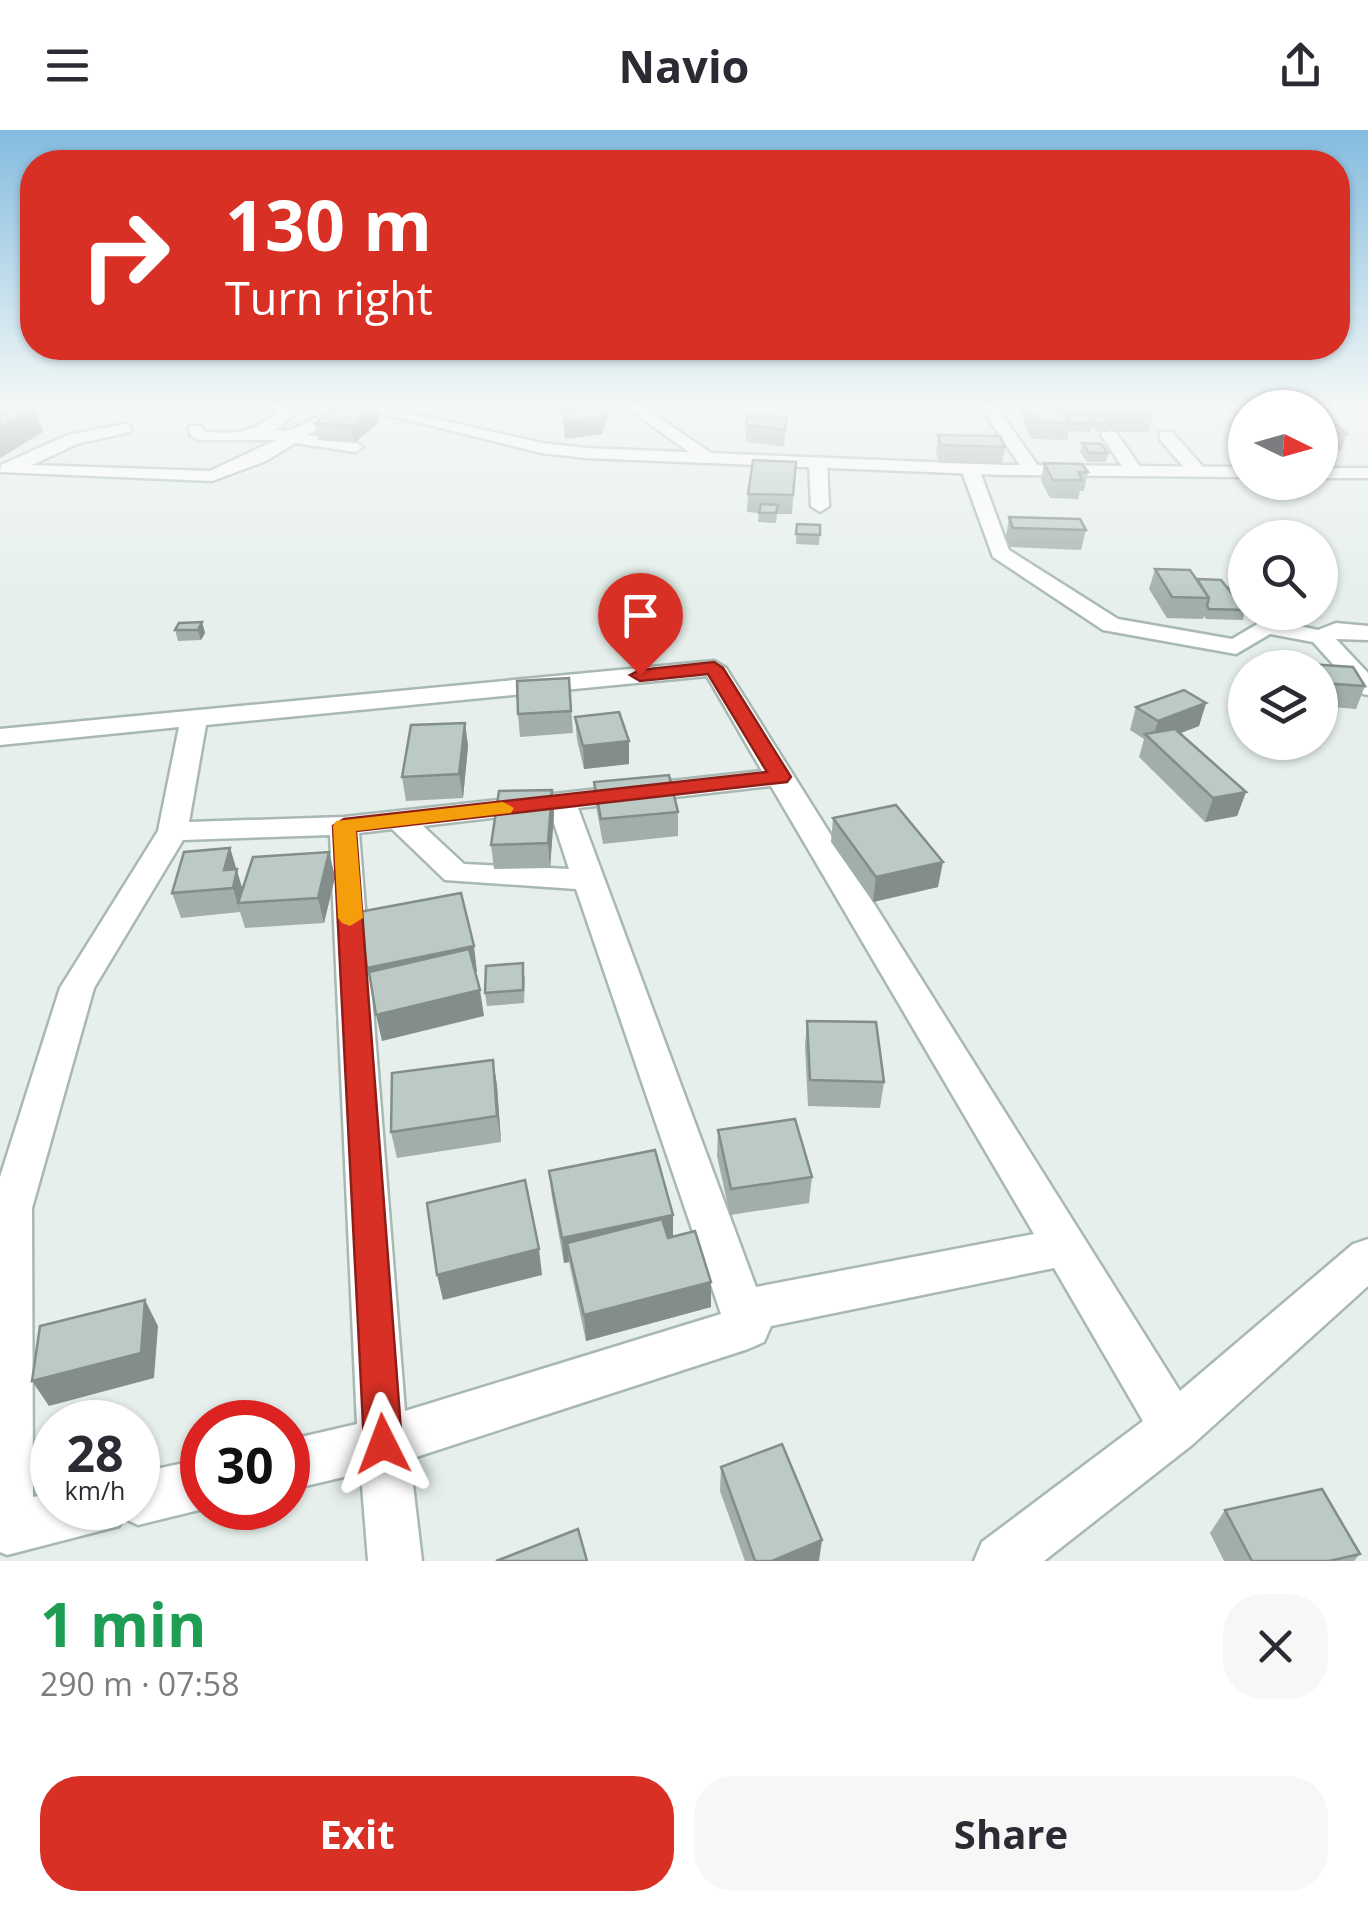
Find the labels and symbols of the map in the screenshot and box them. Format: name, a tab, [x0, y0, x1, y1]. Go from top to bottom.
north arrow	[1228, 390, 1338, 500]
pin	[598, 573, 683, 676]
position arrow	[331, 1392, 435, 1496]
speed limit sign: 30	[180, 1400, 310, 1530]

